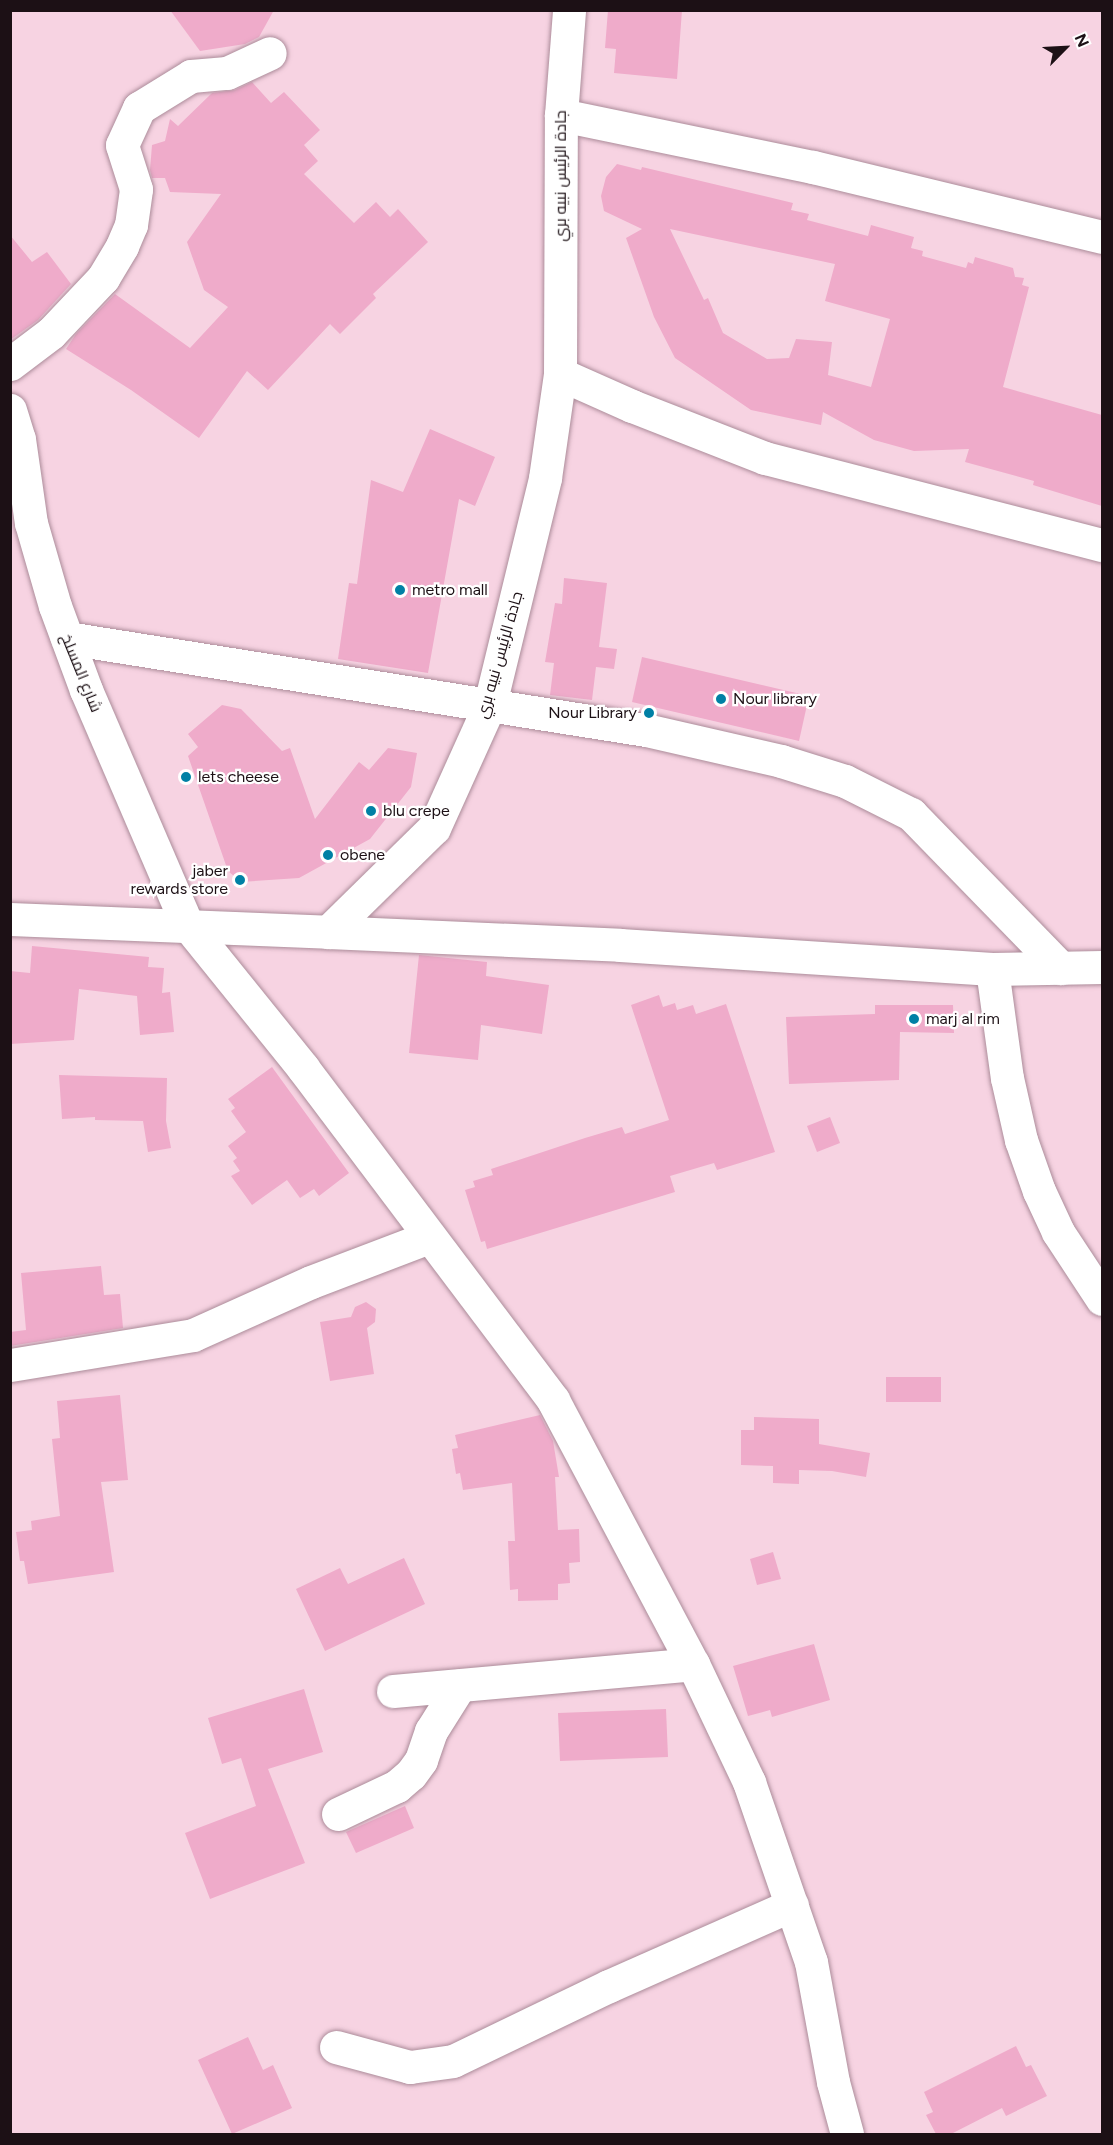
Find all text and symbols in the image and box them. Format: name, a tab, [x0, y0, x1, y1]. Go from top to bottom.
north arrow	[1035, 18, 1095, 78]
text: N	[1071, 31, 1093, 50]
street label: جادة الرئيس نبيه بري	[551, 110, 571, 242]
place label: metro mall	[412, 580, 488, 600]
marker: metro mall	[393, 583, 407, 597]
street label: جادة الرئيس نبيه بري	[473, 589, 527, 721]
street label: شارع المسلخ	[57, 631, 105, 715]
place label: Nour library	[733, 689, 817, 709]
marker: Nour library	[714, 692, 728, 706]
place label: Nour Library	[548, 703, 637, 723]
marker: Nour Library	[642, 706, 656, 720]
place label: lets cheese	[198, 767, 279, 787]
marker: lets cheese	[179, 770, 193, 784]
place label: blu crepe	[383, 801, 450, 821]
marker: blu crepe	[364, 804, 378, 818]
place label: obene	[340, 845, 385, 865]
marker: obene	[321, 848, 335, 862]
place label: jaber rewards store	[130, 861, 228, 899]
marker: jaber rewards store	[233, 873, 247, 887]
place label: marj al rim	[926, 1009, 1000, 1029]
marker: marj al rim	[907, 1012, 921, 1026]

